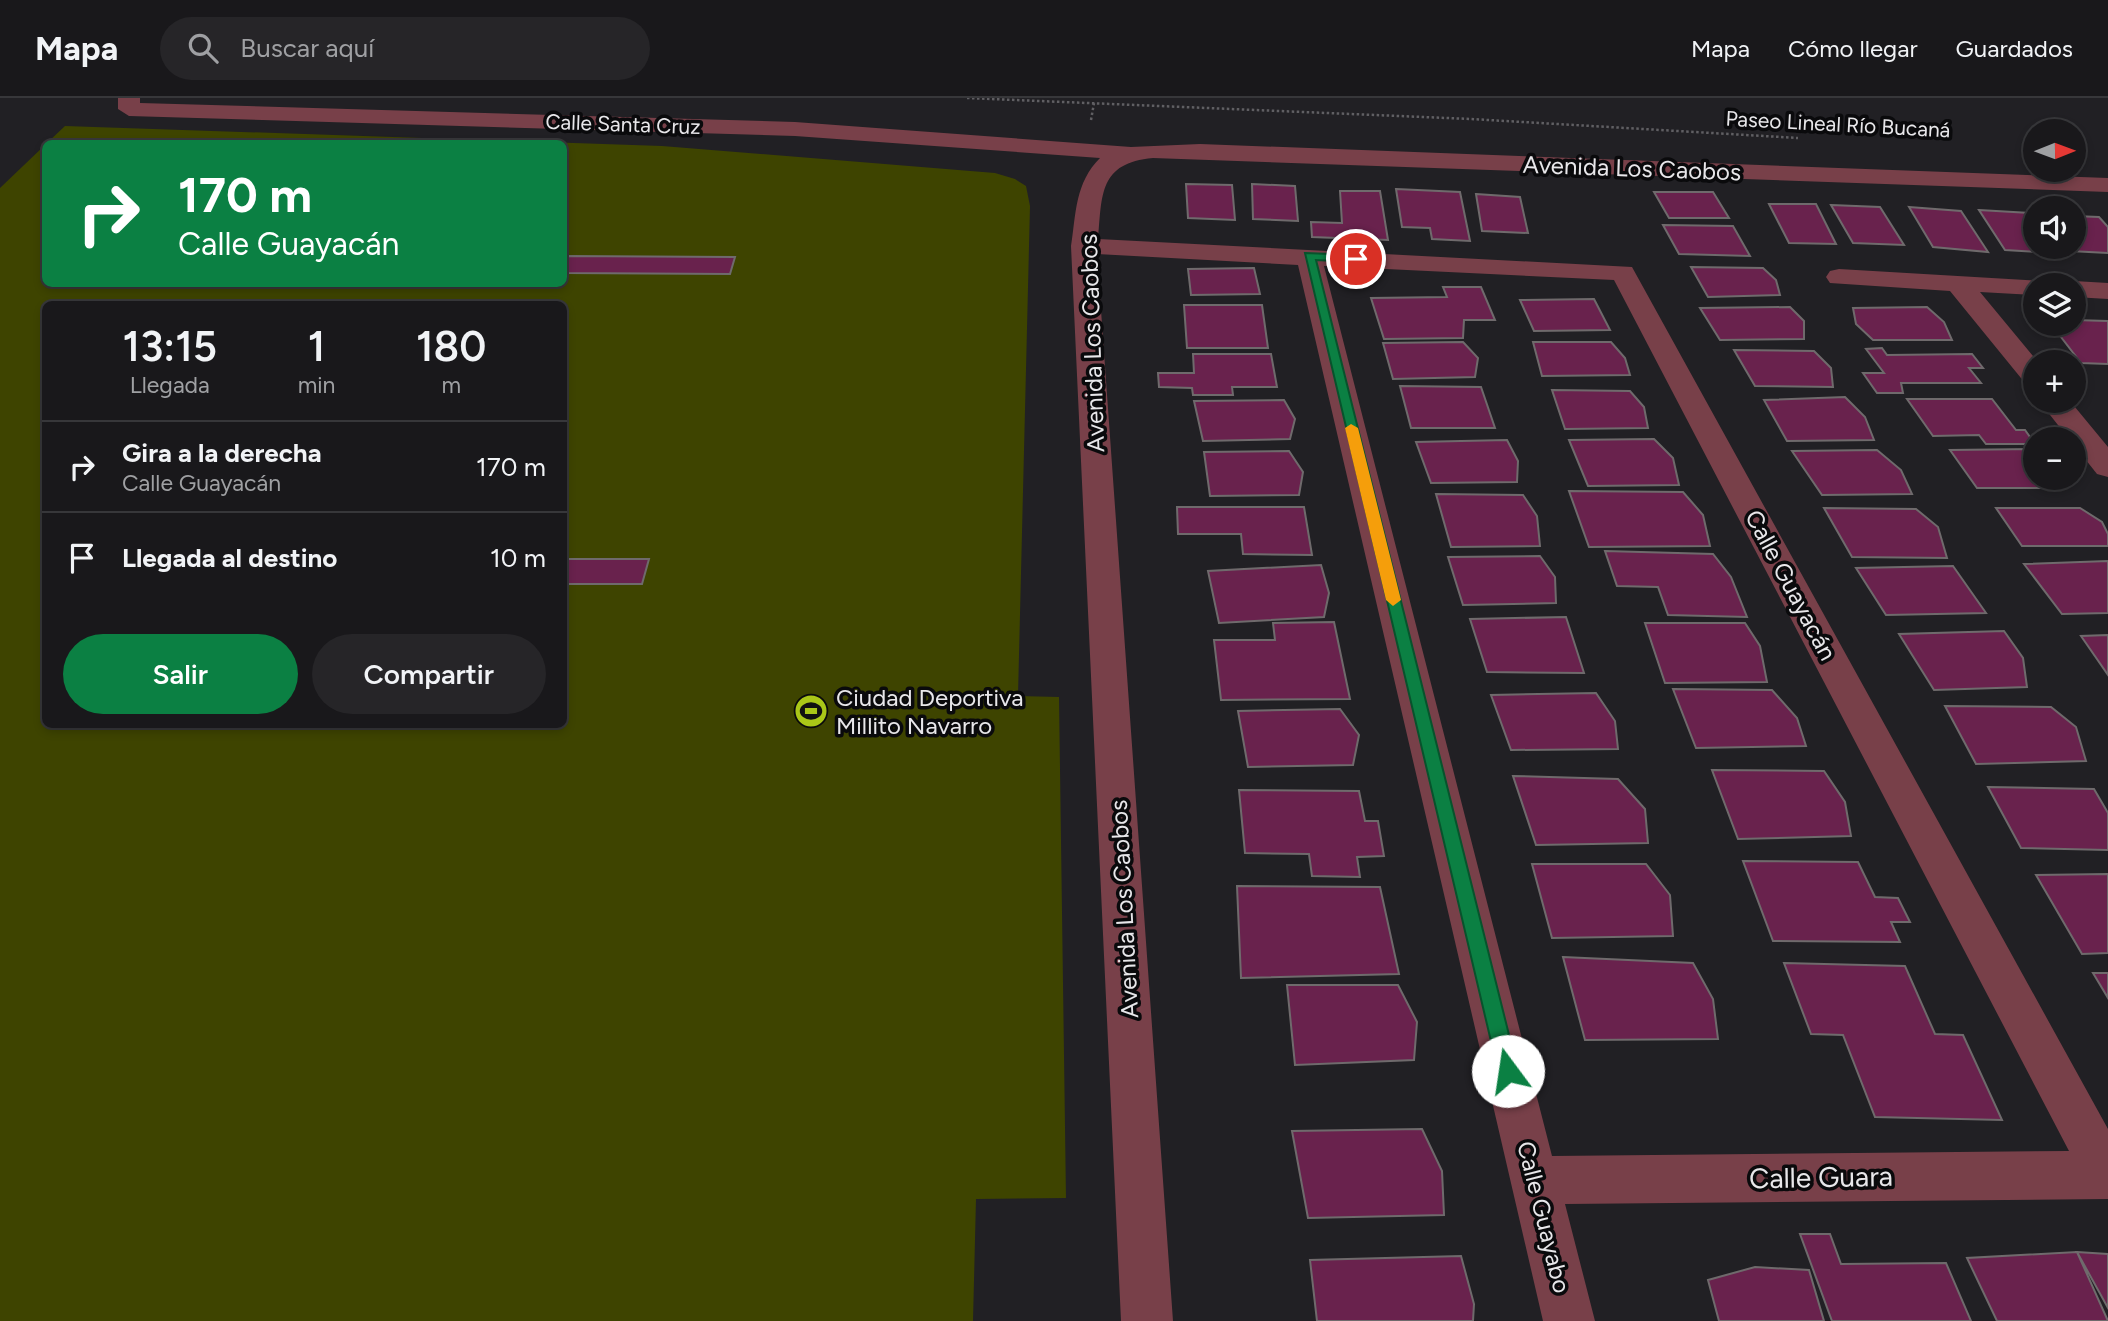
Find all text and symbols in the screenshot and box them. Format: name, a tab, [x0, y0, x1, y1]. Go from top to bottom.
search box	[160, 17, 650, 80]
text: Mapa	[35, 29, 118, 68]
icon: search	[184, 29, 222, 67]
text: Buscar aquí	[240, 32, 374, 64]
text: Mapa	[1691, 34, 1750, 63]
text: Cómo llegar	[1788, 34, 1918, 63]
text: Guardados	[1956, 34, 2073, 63]
street label: Paseo Lineal Río Bucaná	[1725, 106, 1951, 142]
street label: Calle Santa Cruz	[545, 109, 701, 139]
north arrow	[2023, 119, 2086, 182]
map controls	[2023, 119, 2086, 490]
street label: Avenida Los Caobos	[1522, 150, 1742, 186]
text: 170 m	[178, 165, 312, 224]
icon: right	[63, 168, 154, 259]
button: sound	[2023, 196, 2086, 259]
text: Calle Guayacán	[178, 225, 399, 263]
pin	[1326, 229, 1386, 289]
street label: Avenida Los Caobos	[1074, 233, 1110, 453]
icon: arrive	[1337, 240, 1375, 278]
button: layers	[2023, 273, 2086, 336]
text: 13:15	[123, 321, 217, 372]
text: 1	[308, 321, 325, 372]
text: 180	[416, 321, 486, 372]
button: +	[2023, 350, 2086, 413]
text: Llegada	[130, 371, 210, 399]
text: min	[298, 371, 335, 399]
text: m	[441, 371, 461, 399]
button: −	[2023, 427, 2086, 490]
text: Gira a la derecha	[122, 437, 322, 469]
icon: right	[63, 448, 101, 486]
text: 170 m	[476, 451, 546, 483]
text: Calle Guayacán	[122, 469, 281, 497]
street label: Calle Guayacán	[1739, 505, 1843, 665]
icon: arrive	[63, 539, 101, 577]
text: Llegada al destino	[122, 542, 337, 574]
text: 10 m	[490, 542, 546, 574]
button: Salir	[63, 634, 298, 714]
button: Compartir	[312, 634, 546, 714]
place label: Ciudad Deportiva Millito Navarro	[836, 683, 1023, 740]
sports icon: Ciudad Deportiva Millito Navarro	[792, 692, 830, 730]
street label: Avenida Los Caobos	[1104, 799, 1144, 1019]
position arrow	[1471, 1034, 1545, 1108]
street label: Calle Guayabo	[1511, 1138, 1577, 1296]
street label: Calle Guara	[1749, 1159, 1893, 1195]

